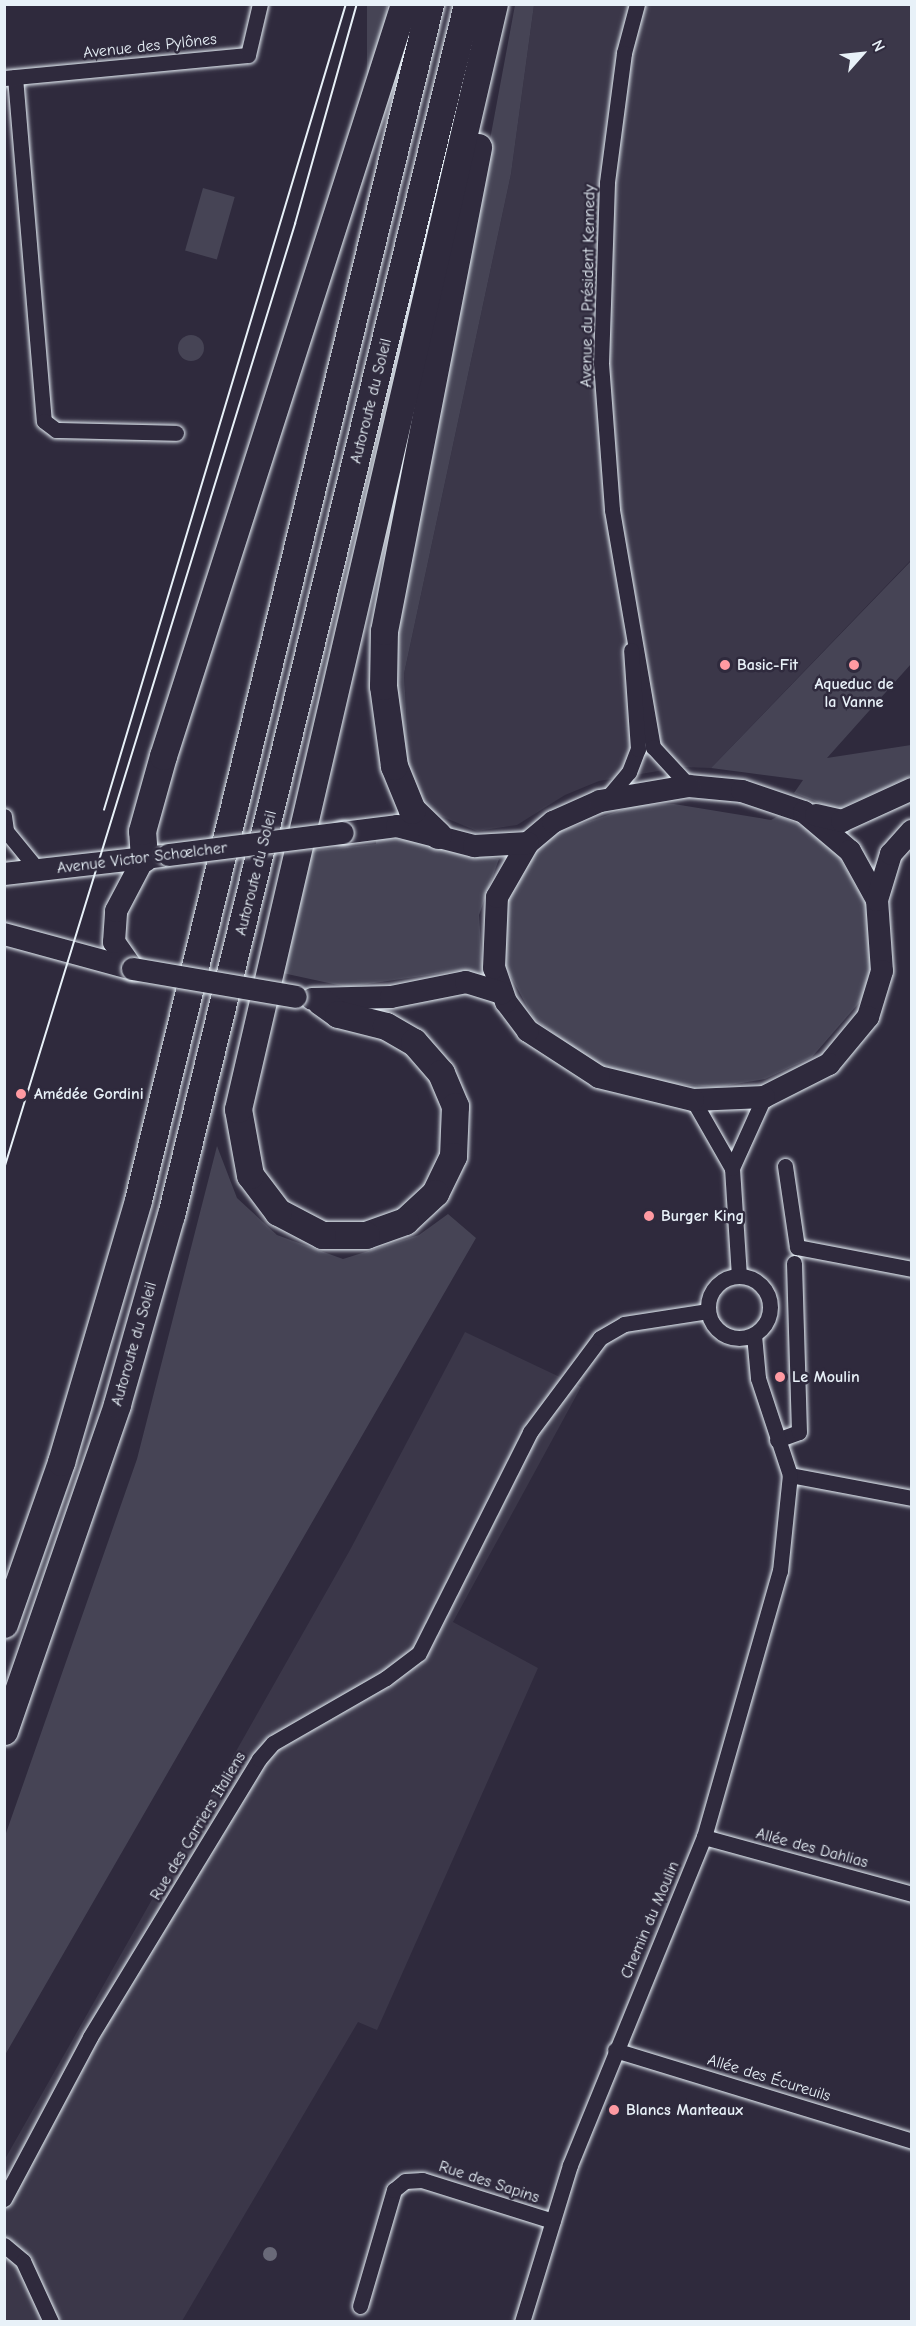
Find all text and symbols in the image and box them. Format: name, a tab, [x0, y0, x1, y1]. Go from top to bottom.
north arrow	[832, 24, 892, 84]
street label: Avenue des Pylônes	[82, 29, 218, 63]
text: N	[868, 37, 888, 55]
street label: Avenue du Président Kennedy	[577, 184, 599, 388]
street label: Autoroute du Soleil	[346, 336, 396, 466]
place label: Basic-Fit	[737, 655, 798, 675]
marker: Basic-Fit	[718, 658, 732, 672]
marker: Aqueduc de la Vanne	[847, 658, 861, 672]
place label: Aqueduc de la Vanne	[814, 674, 894, 712]
street label: Autoroute du Soleil	[231, 808, 281, 938]
street label: Avenue Victor Schœlcher	[56, 838, 228, 878]
place label: Amédée Gordini	[34, 1084, 144, 1104]
marker: Amédée Gordini	[12, 1085, 30, 1103]
place label: Burger King	[661, 1206, 744, 1226]
marker: Burger King	[642, 1209, 656, 1223]
street label: Autoroute du Soleil	[107, 1280, 161, 1408]
place label: Le Moulin	[792, 1367, 860, 1387]
marker: Le Moulin	[773, 1370, 787, 1384]
street label: Rue des Carriers Italiens	[146, 1748, 250, 1904]
street label: Allée des Dahlias	[754, 1824, 870, 1872]
street label: Chemin du Moulin	[617, 1858, 683, 1982]
street label: Allée des Écureuils	[705, 2050, 833, 2106]
place label: Blancs Manteaux	[626, 2100, 743, 2120]
marker: Blancs Manteaux	[607, 2103, 621, 2117]
street label: Rue des Sapins	[436, 2157, 542, 2207]

